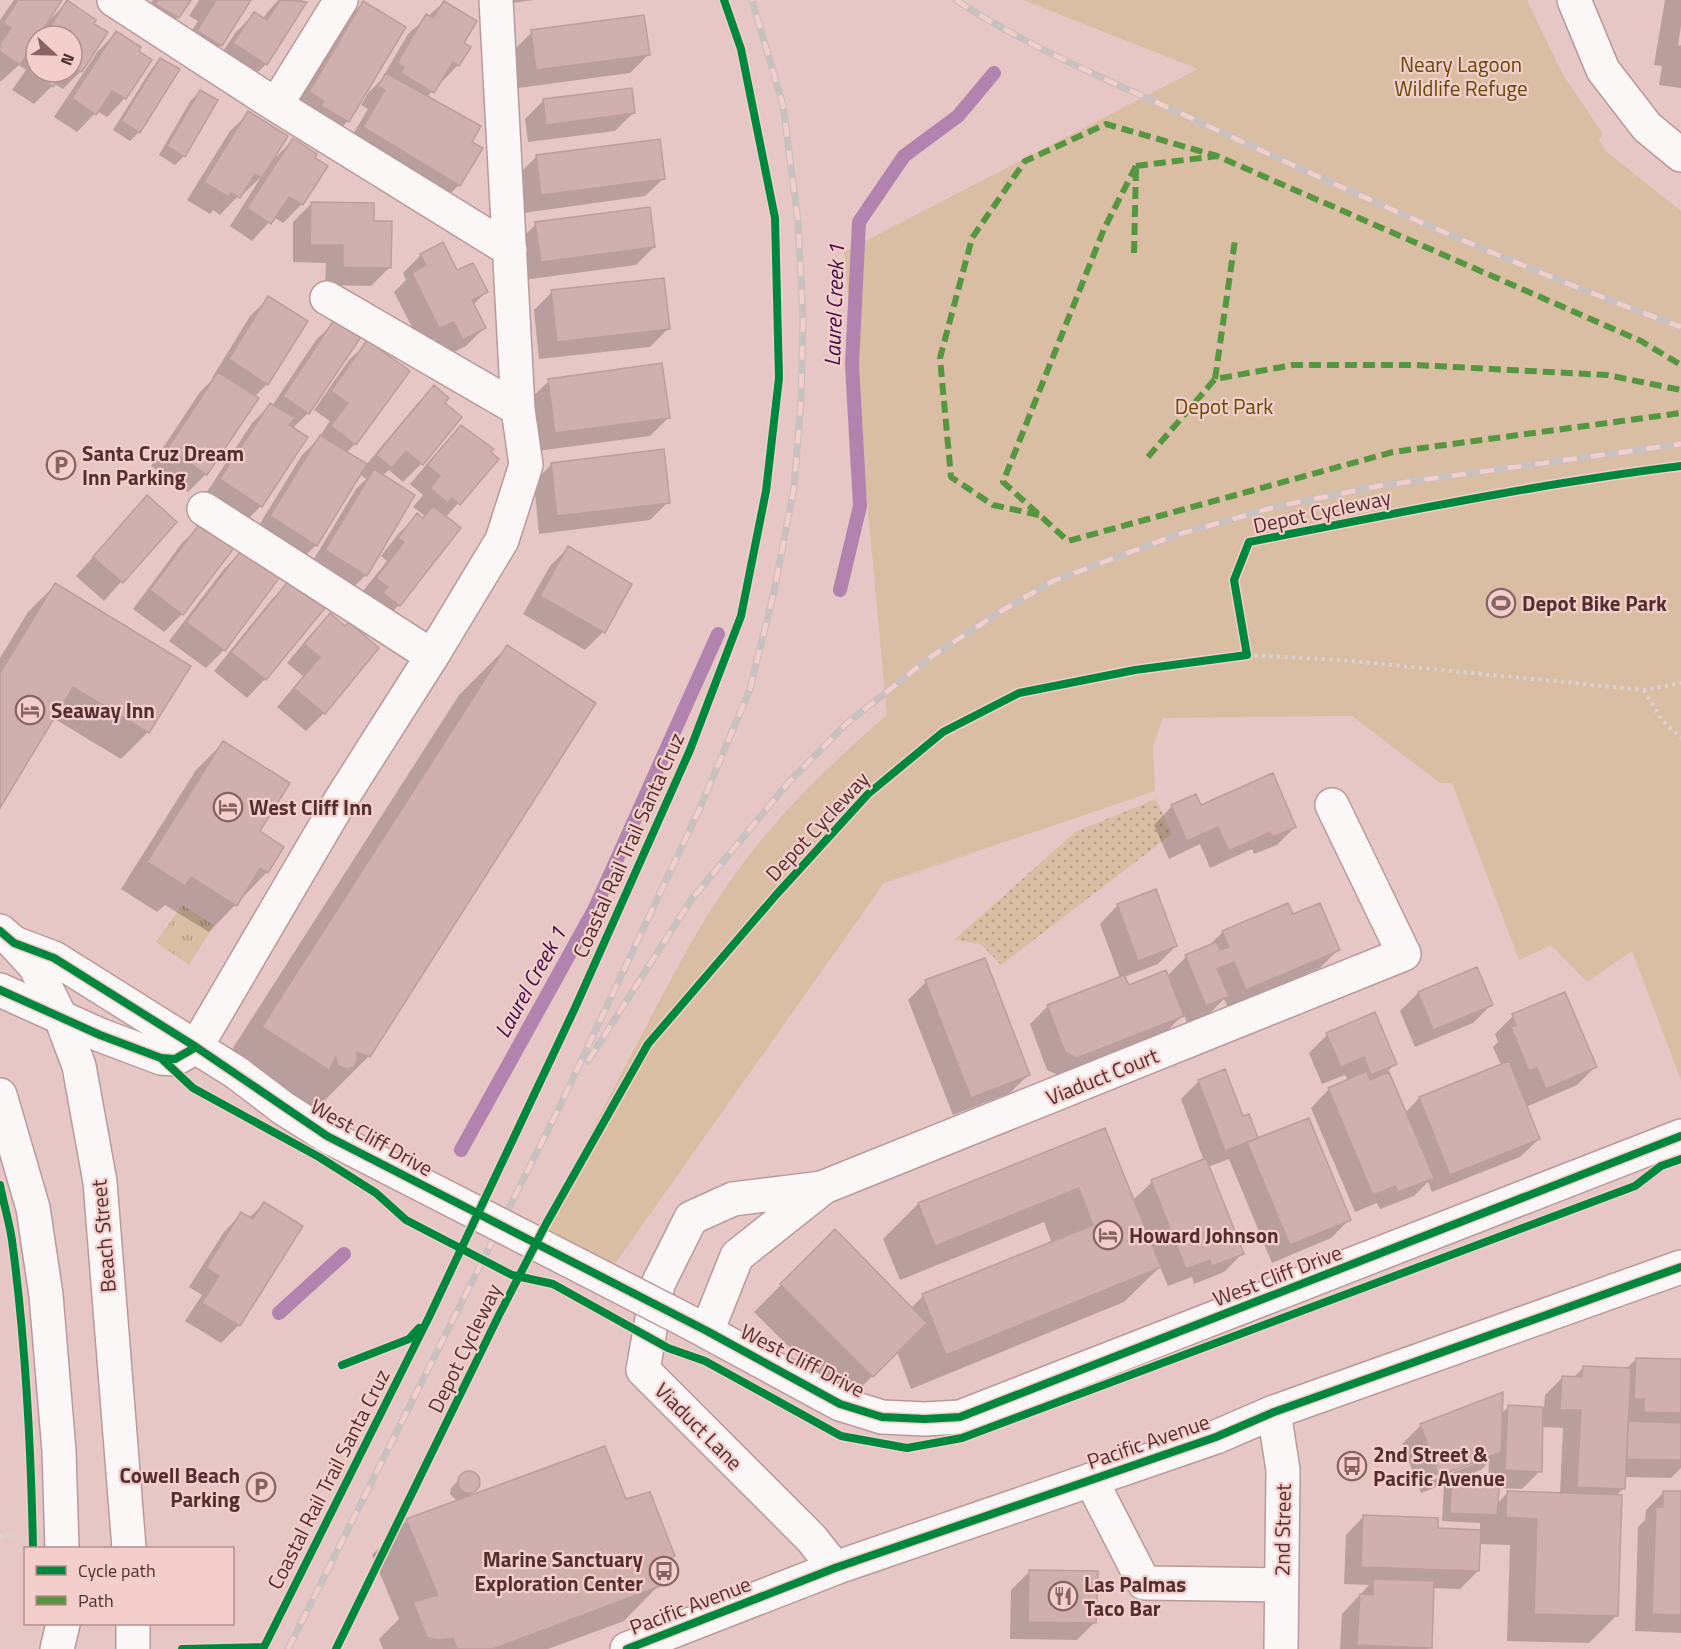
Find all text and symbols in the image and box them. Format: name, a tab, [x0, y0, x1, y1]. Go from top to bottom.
north arrow	[24, 24, 84, 84]
park label: Neary Lagoon Wildlife Refuge	[1394, 48, 1528, 104]
text: N	[55, 50, 81, 69]
water label: Laurel Creek 1	[815, 243, 853, 367]
park label: Depot Park	[1175, 390, 1273, 422]
place label: Santa Cruz Dream Inn Parking	[82, 437, 244, 493]
parking icon: Santa Cruz Dream Inn Parking	[45, 449, 77, 481]
street label: Depot Cycleway	[1250, 481, 1394, 541]
sports icon: Depot Bike Park	[1485, 587, 1517, 619]
place label: Depot Bike Park	[1522, 587, 1667, 619]
hotel icon: Seaway Inn	[14, 694, 46, 726]
place label: Seaway Inn	[51, 694, 155, 726]
street label: Coastal Rail Trail Santa Cruz	[564, 727, 692, 963]
street label: Depot Cycleway	[757, 764, 877, 888]
hotel icon: West Cliff Inn	[212, 791, 244, 823]
place label: West Cliff Inn	[249, 791, 372, 823]
water label: Laurel Creek 1	[485, 920, 575, 1044]
street label: Viaduct Court	[1041, 1039, 1164, 1113]
street label: West Cliff Drive	[305, 1090, 439, 1184]
street label: Beach Street	[82, 1178, 124, 1294]
hotel icon: Howard Johnson	[1092, 1219, 1124, 1251]
place label: Howard Johnson	[1129, 1219, 1279, 1251]
street label: West Cliff Drive	[1208, 1236, 1346, 1314]
street label: Depot Cycleway	[419, 1278, 509, 1418]
street label: West Cliff Drive	[735, 1315, 871, 1405]
street label: Coastal Rail Trail Santa Cruz	[258, 1363, 398, 1595]
street label: Viaduct Lane	[648, 1375, 750, 1477]
street label: Pacific Avenue	[1082, 1405, 1214, 1477]
place label: 2nd Street & Pacific Avenue	[1373, 1438, 1505, 1494]
bus stop icon: 2nd Street & Pacific Avenue	[1336, 1450, 1368, 1482]
place label: Cowell Beach Parking	[120, 1459, 240, 1515]
parking icon: Cowell Beach Parking	[245, 1471, 277, 1503]
street label: 2nd Street	[1265, 1483, 1299, 1577]
place label: Marine Sanctuary Exploration Center	[474, 1543, 643, 1599]
legend	[24, 1547, 234, 1625]
bus stop icon: Marine Sanctuary Exploration Center	[648, 1555, 680, 1587]
text: Cycle path	[78, 1557, 156, 1584]
street label: Pacific Avenue	[625, 1567, 755, 1643]
place label: Las Palmas Taco Bar	[1084, 1568, 1186, 1624]
restaurant icon: Las Palmas Taco Bar	[1047, 1580, 1079, 1612]
text: Path	[78, 1587, 114, 1614]

